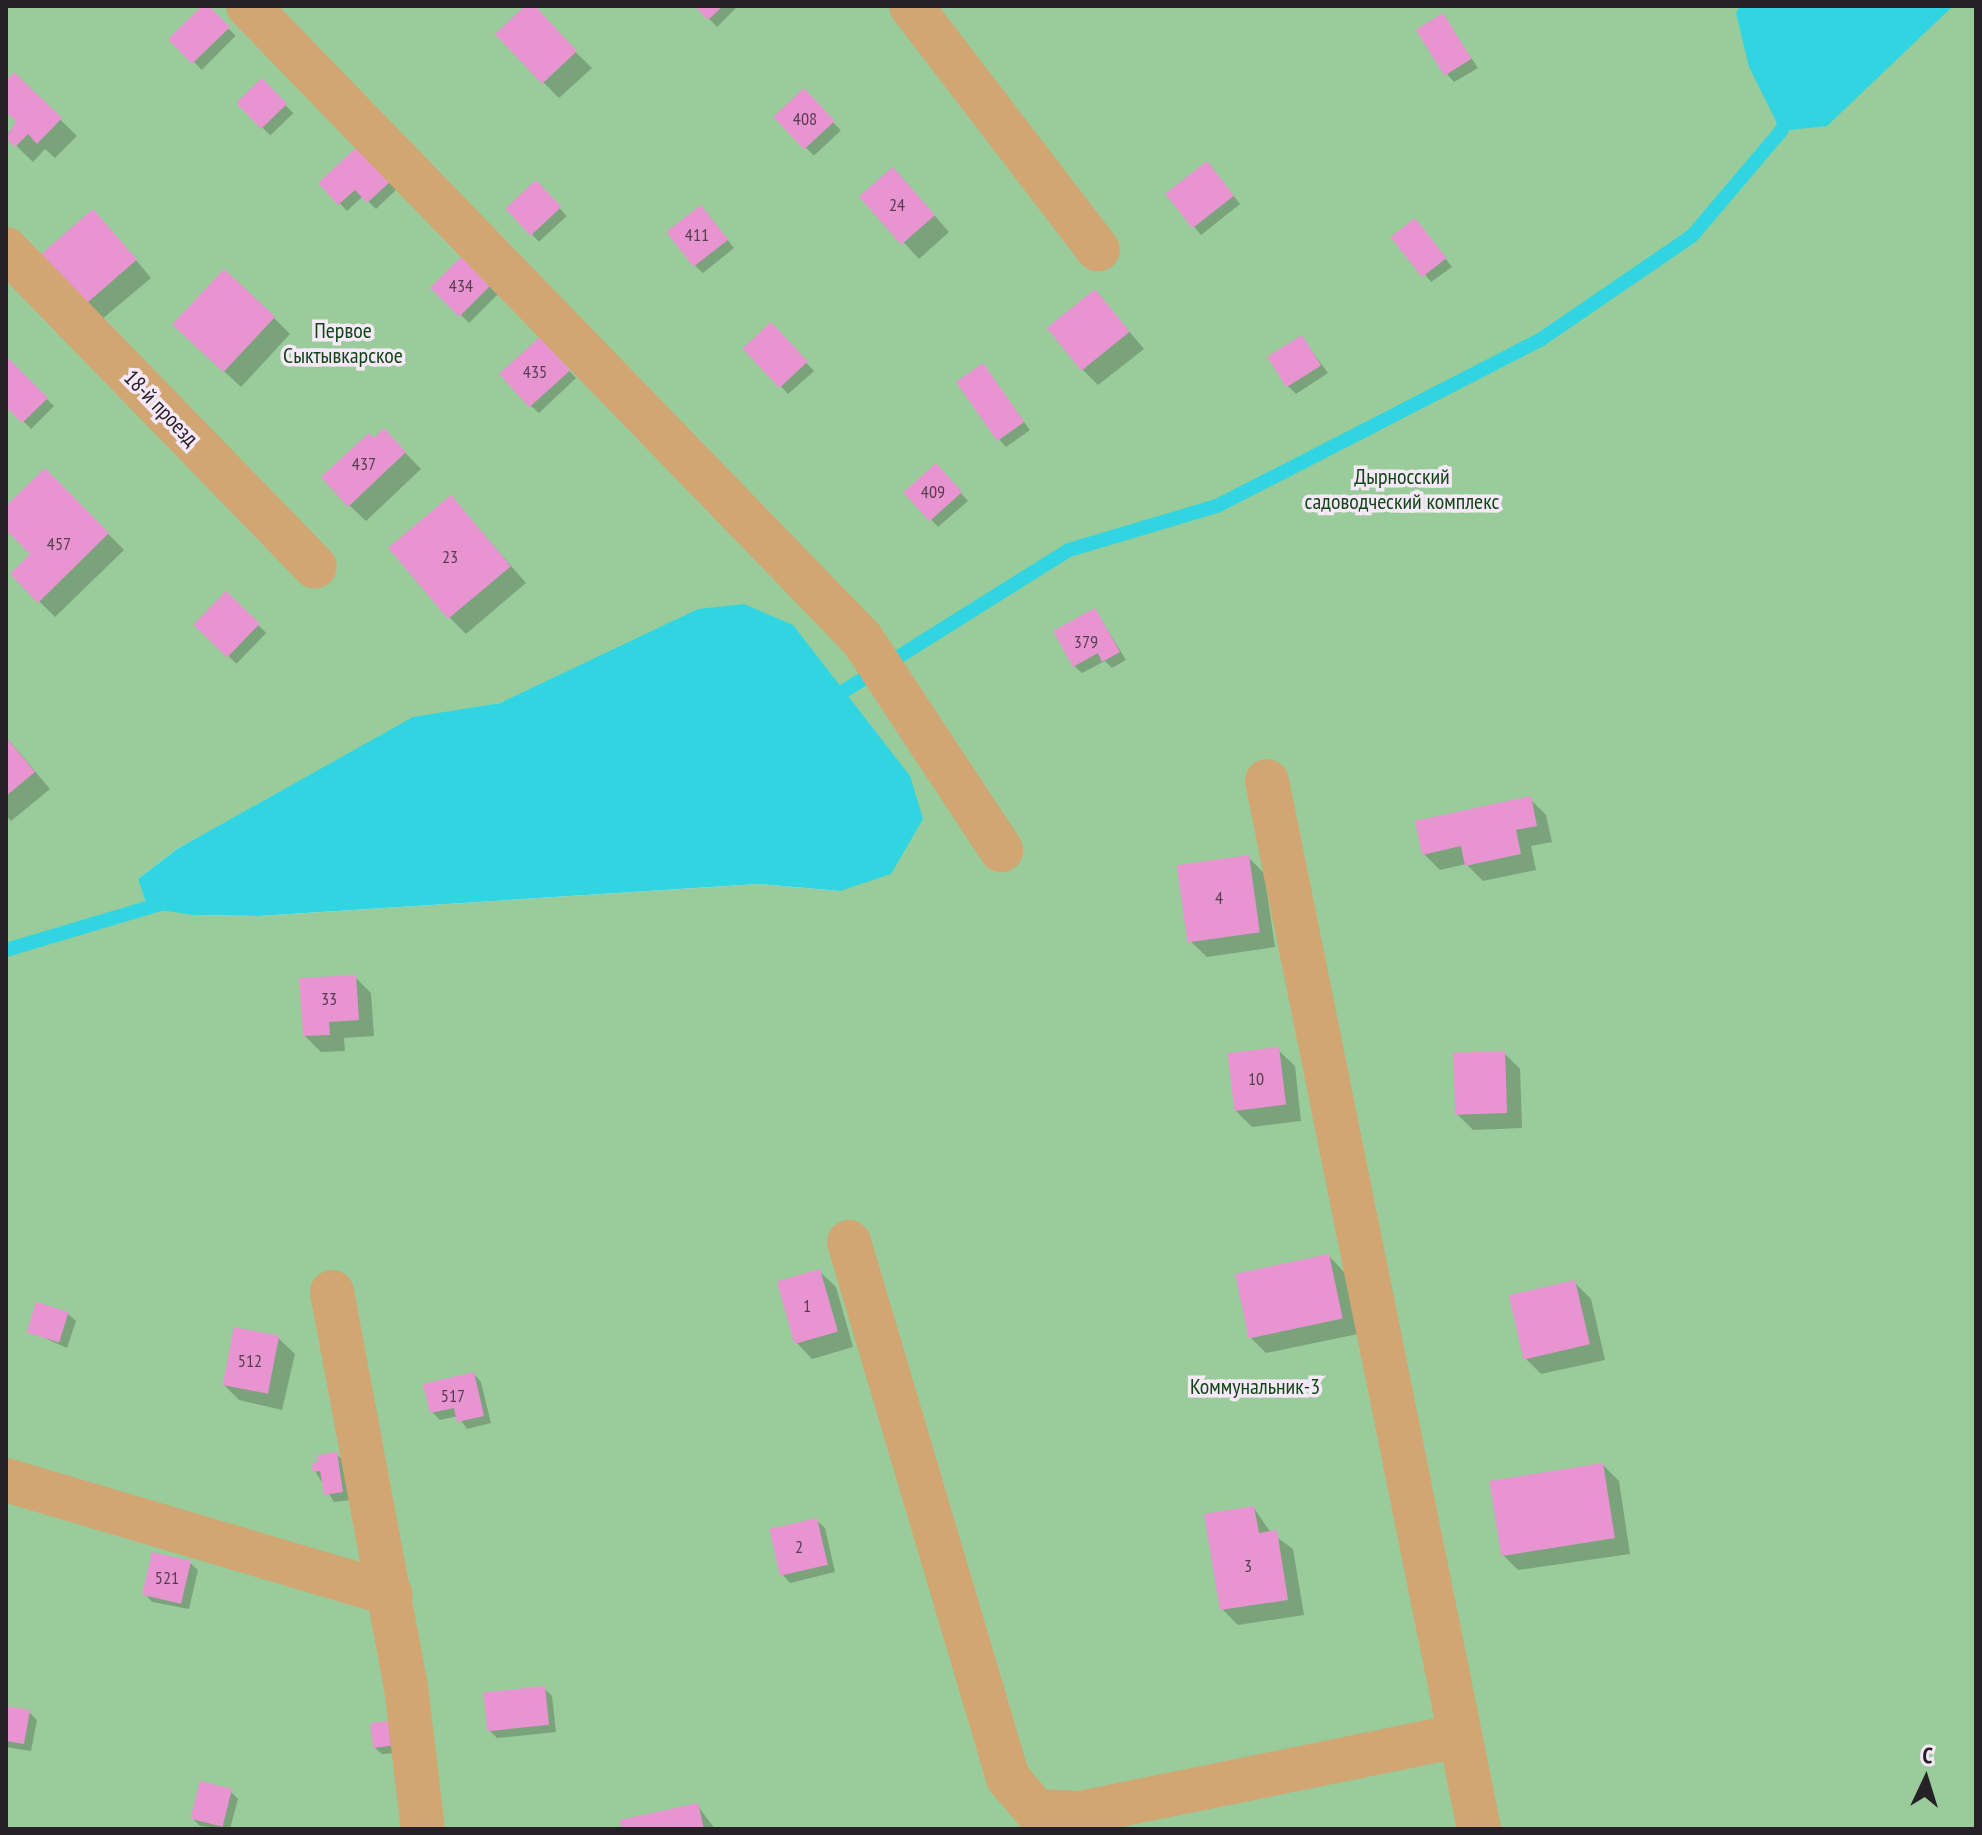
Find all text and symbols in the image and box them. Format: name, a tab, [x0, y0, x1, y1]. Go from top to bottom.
house number: 408	[793, 108, 817, 130]
house number: 24	[889, 194, 905, 216]
house number: 411	[685, 224, 709, 246]
house number: 434	[449, 275, 473, 297]
park label: Первое Сыктывкарское	[283, 317, 403, 368]
house number: 435	[523, 361, 547, 383]
street label: 18-й проезд	[118, 364, 204, 452]
house number: 437	[352, 453, 376, 475]
park label: Дырносский садоводческий комплекс	[1305, 463, 1499, 514]
house number: 409	[921, 481, 945, 503]
house number: 457	[47, 533, 71, 555]
house number: 23	[442, 546, 458, 568]
house number: 379	[1074, 631, 1098, 653]
house number: 4	[1215, 887, 1223, 909]
house number: 33	[321, 988, 337, 1010]
house number: 10	[1248, 1068, 1264, 1090]
house number: 1	[803, 1295, 811, 1317]
house number: 512	[238, 1350, 262, 1372]
park label: Коммунальник-3	[1190, 1374, 1320, 1400]
house number: 517	[441, 1385, 465, 1407]
house number: 2	[795, 1536, 803, 1558]
house number: 3	[1244, 1555, 1252, 1577]
house number: 521	[155, 1567, 179, 1589]
north arrow	[1886, 1739, 1966, 1819]
text: С	[1922, 1741, 1934, 1769]

